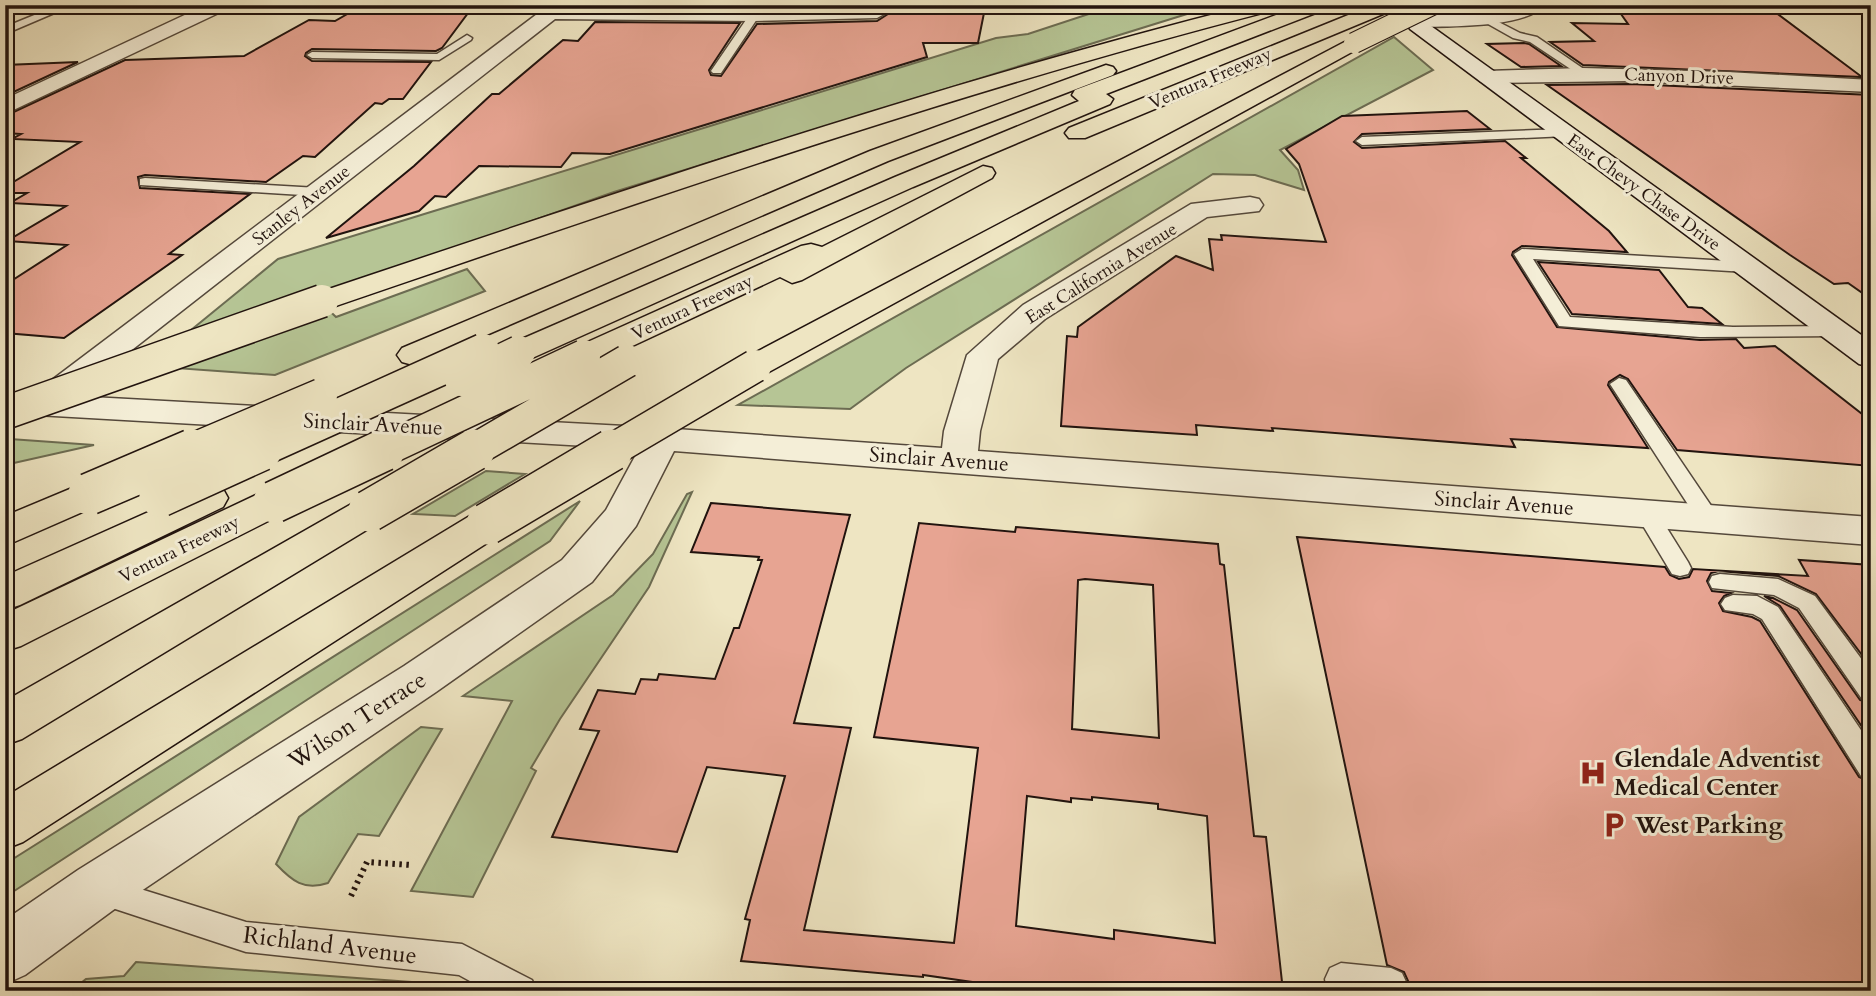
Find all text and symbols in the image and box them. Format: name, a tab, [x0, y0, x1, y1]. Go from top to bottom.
street label: Ventura Freeway	[1145, 41, 1276, 116]
street label: Canyon Drive	[1624, 62, 1734, 91]
street label: East Chevy Chase Drive	[1562, 128, 1726, 257]
street label: Stanley Avenue	[247, 159, 356, 252]
street label: East California Avenue	[1021, 217, 1182, 330]
street label: Ventura Freeway	[627, 268, 757, 347]
street label: Sinclair Avenue	[302, 406, 443, 443]
street label: Sinclair Avenue	[868, 440, 1010, 479]
street label: Sinclair Avenue	[1433, 484, 1575, 523]
street label: Ventura Freeway	[115, 509, 244, 589]
street label: Wilson Terrace	[281, 663, 433, 778]
place label: Glendale Adventist Medical Center	[1614, 743, 1821, 804]
hospital icon: Glendale Adventist Medical Center	[1578, 758, 1608, 788]
place label: West Parking	[1634, 809, 1783, 842]
parking icon: West Parking	[1599, 810, 1629, 840]
street label: Richland Avenue	[241, 918, 419, 973]

